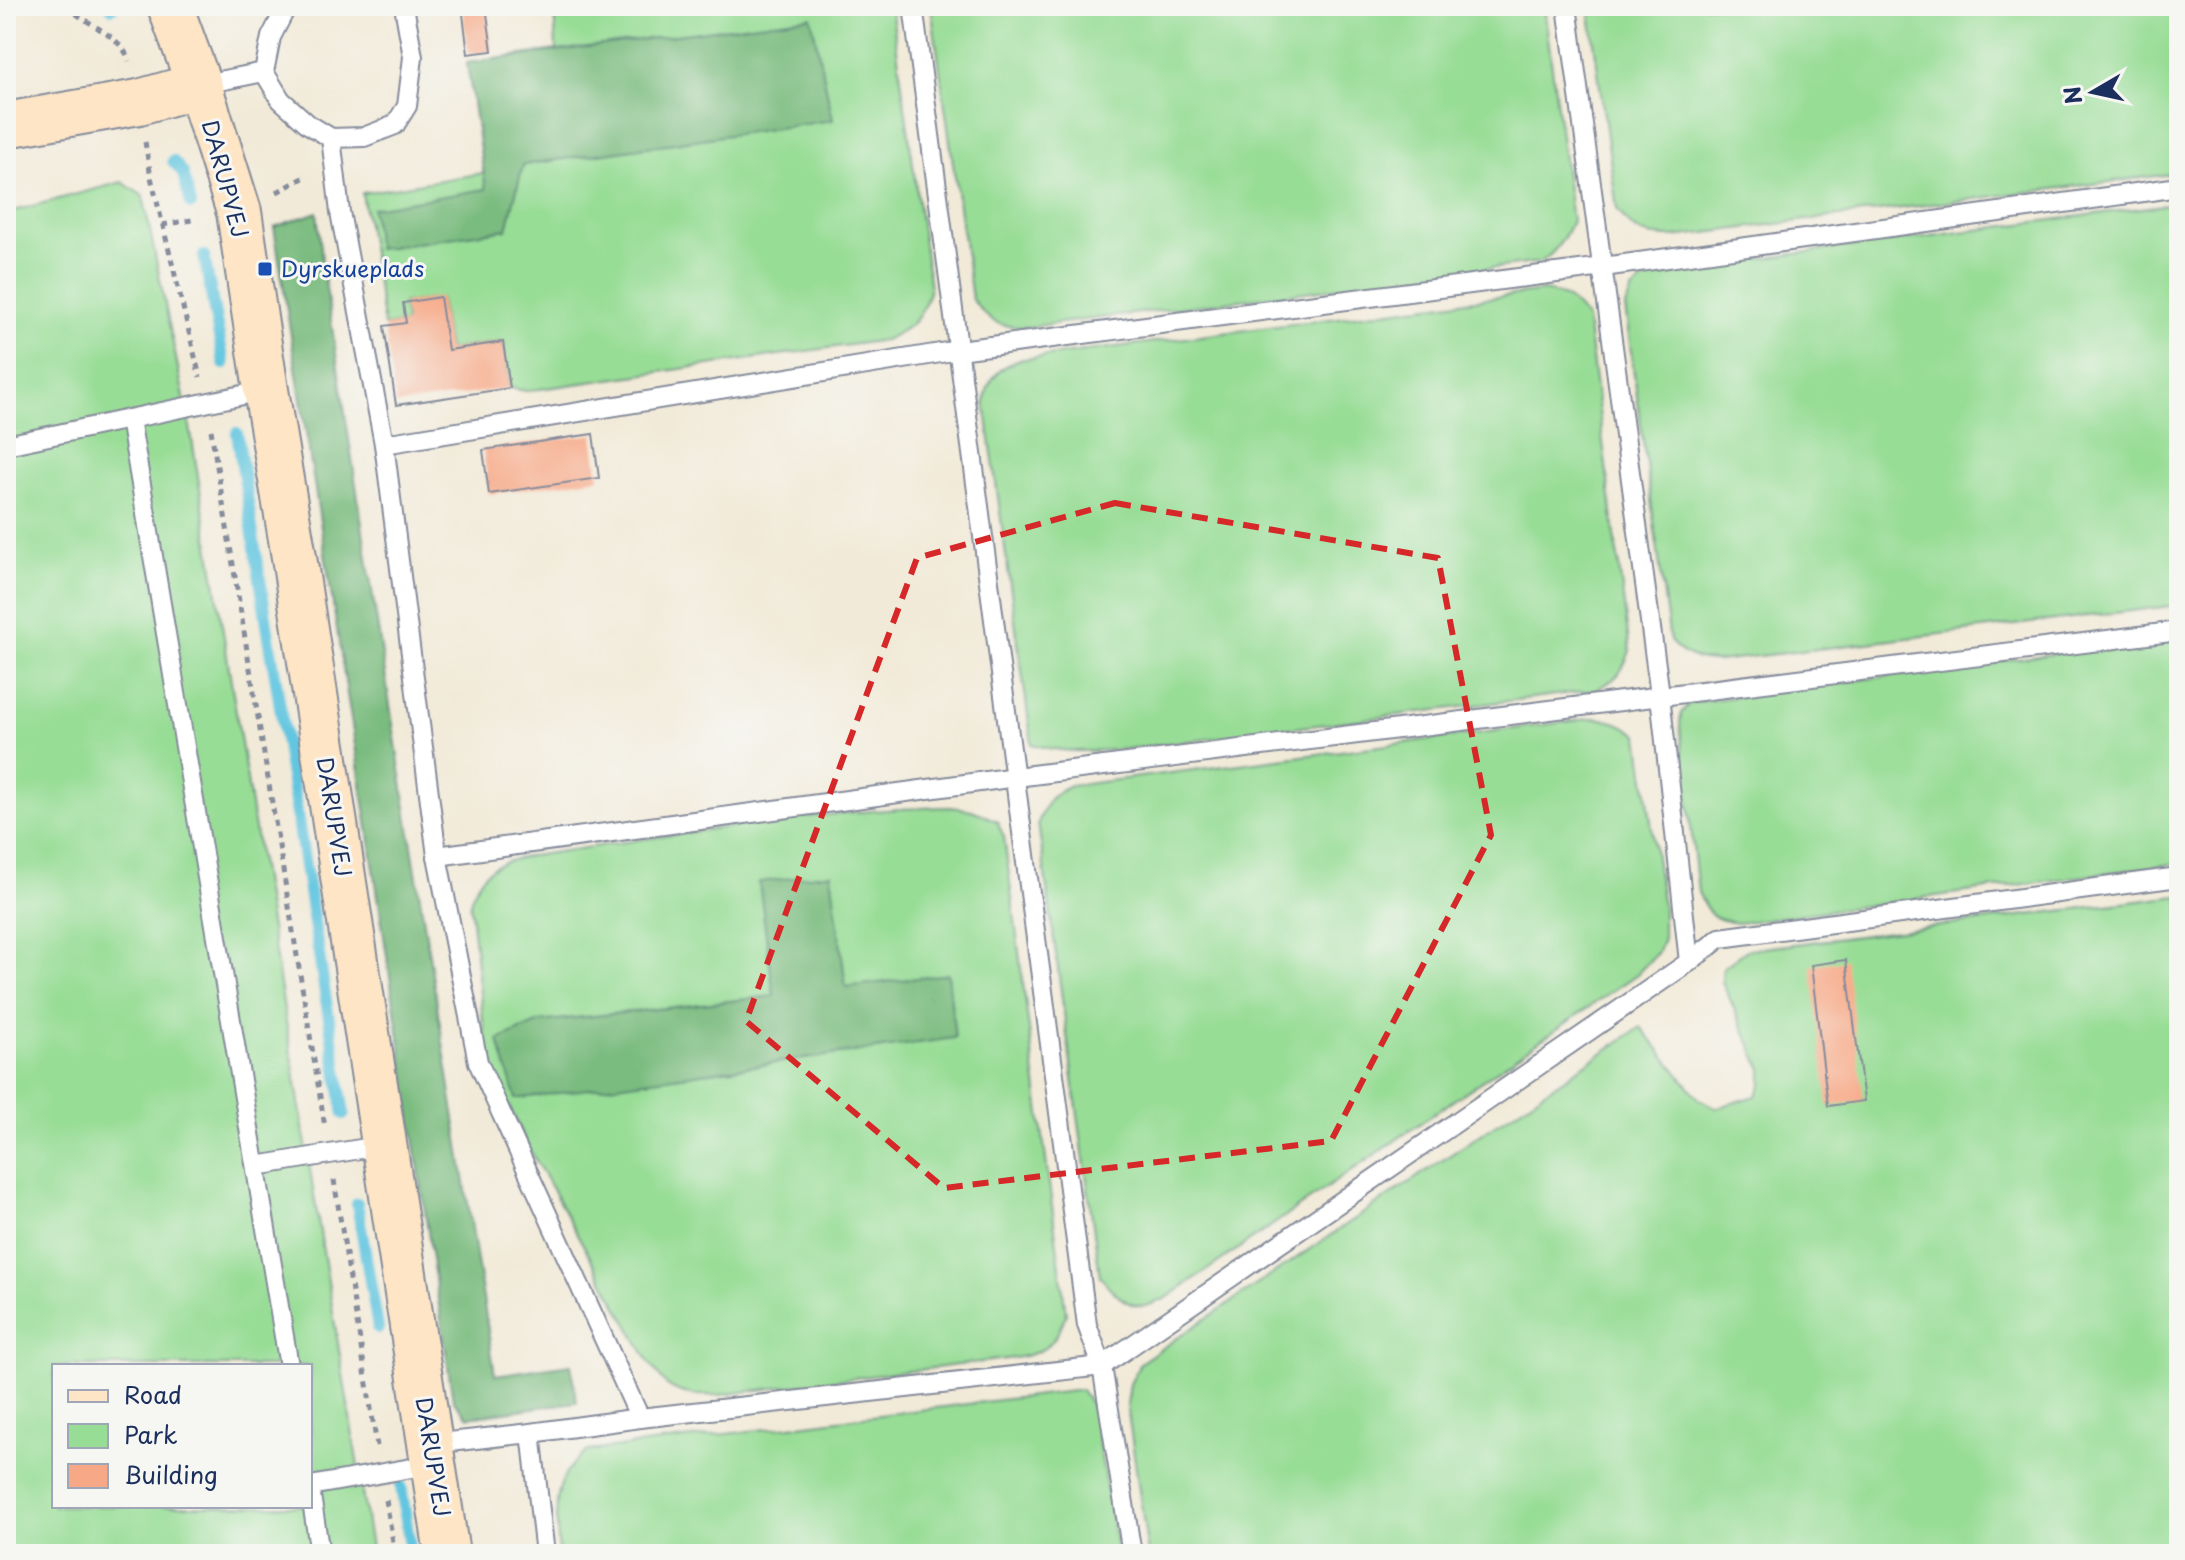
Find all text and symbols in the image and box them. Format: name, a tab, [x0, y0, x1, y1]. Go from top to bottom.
north arrow	[2053, 52, 2133, 132]
text: N	[2054, 84, 2089, 107]
street label: DARUPVEJ	[195, 116, 258, 241]
place label: Dyrskueplads	[281, 251, 424, 284]
marker: Dyrskueplads	[256, 260, 274, 278]
street label: DARUPVEJ	[310, 754, 361, 879]
legend	[52, 1364, 312, 1508]
text: Road	[124, 1376, 182, 1412]
street label: DARUPVEJ	[409, 1394, 460, 1519]
text: Park	[124, 1416, 178, 1452]
text: Building	[124, 1456, 218, 1492]

